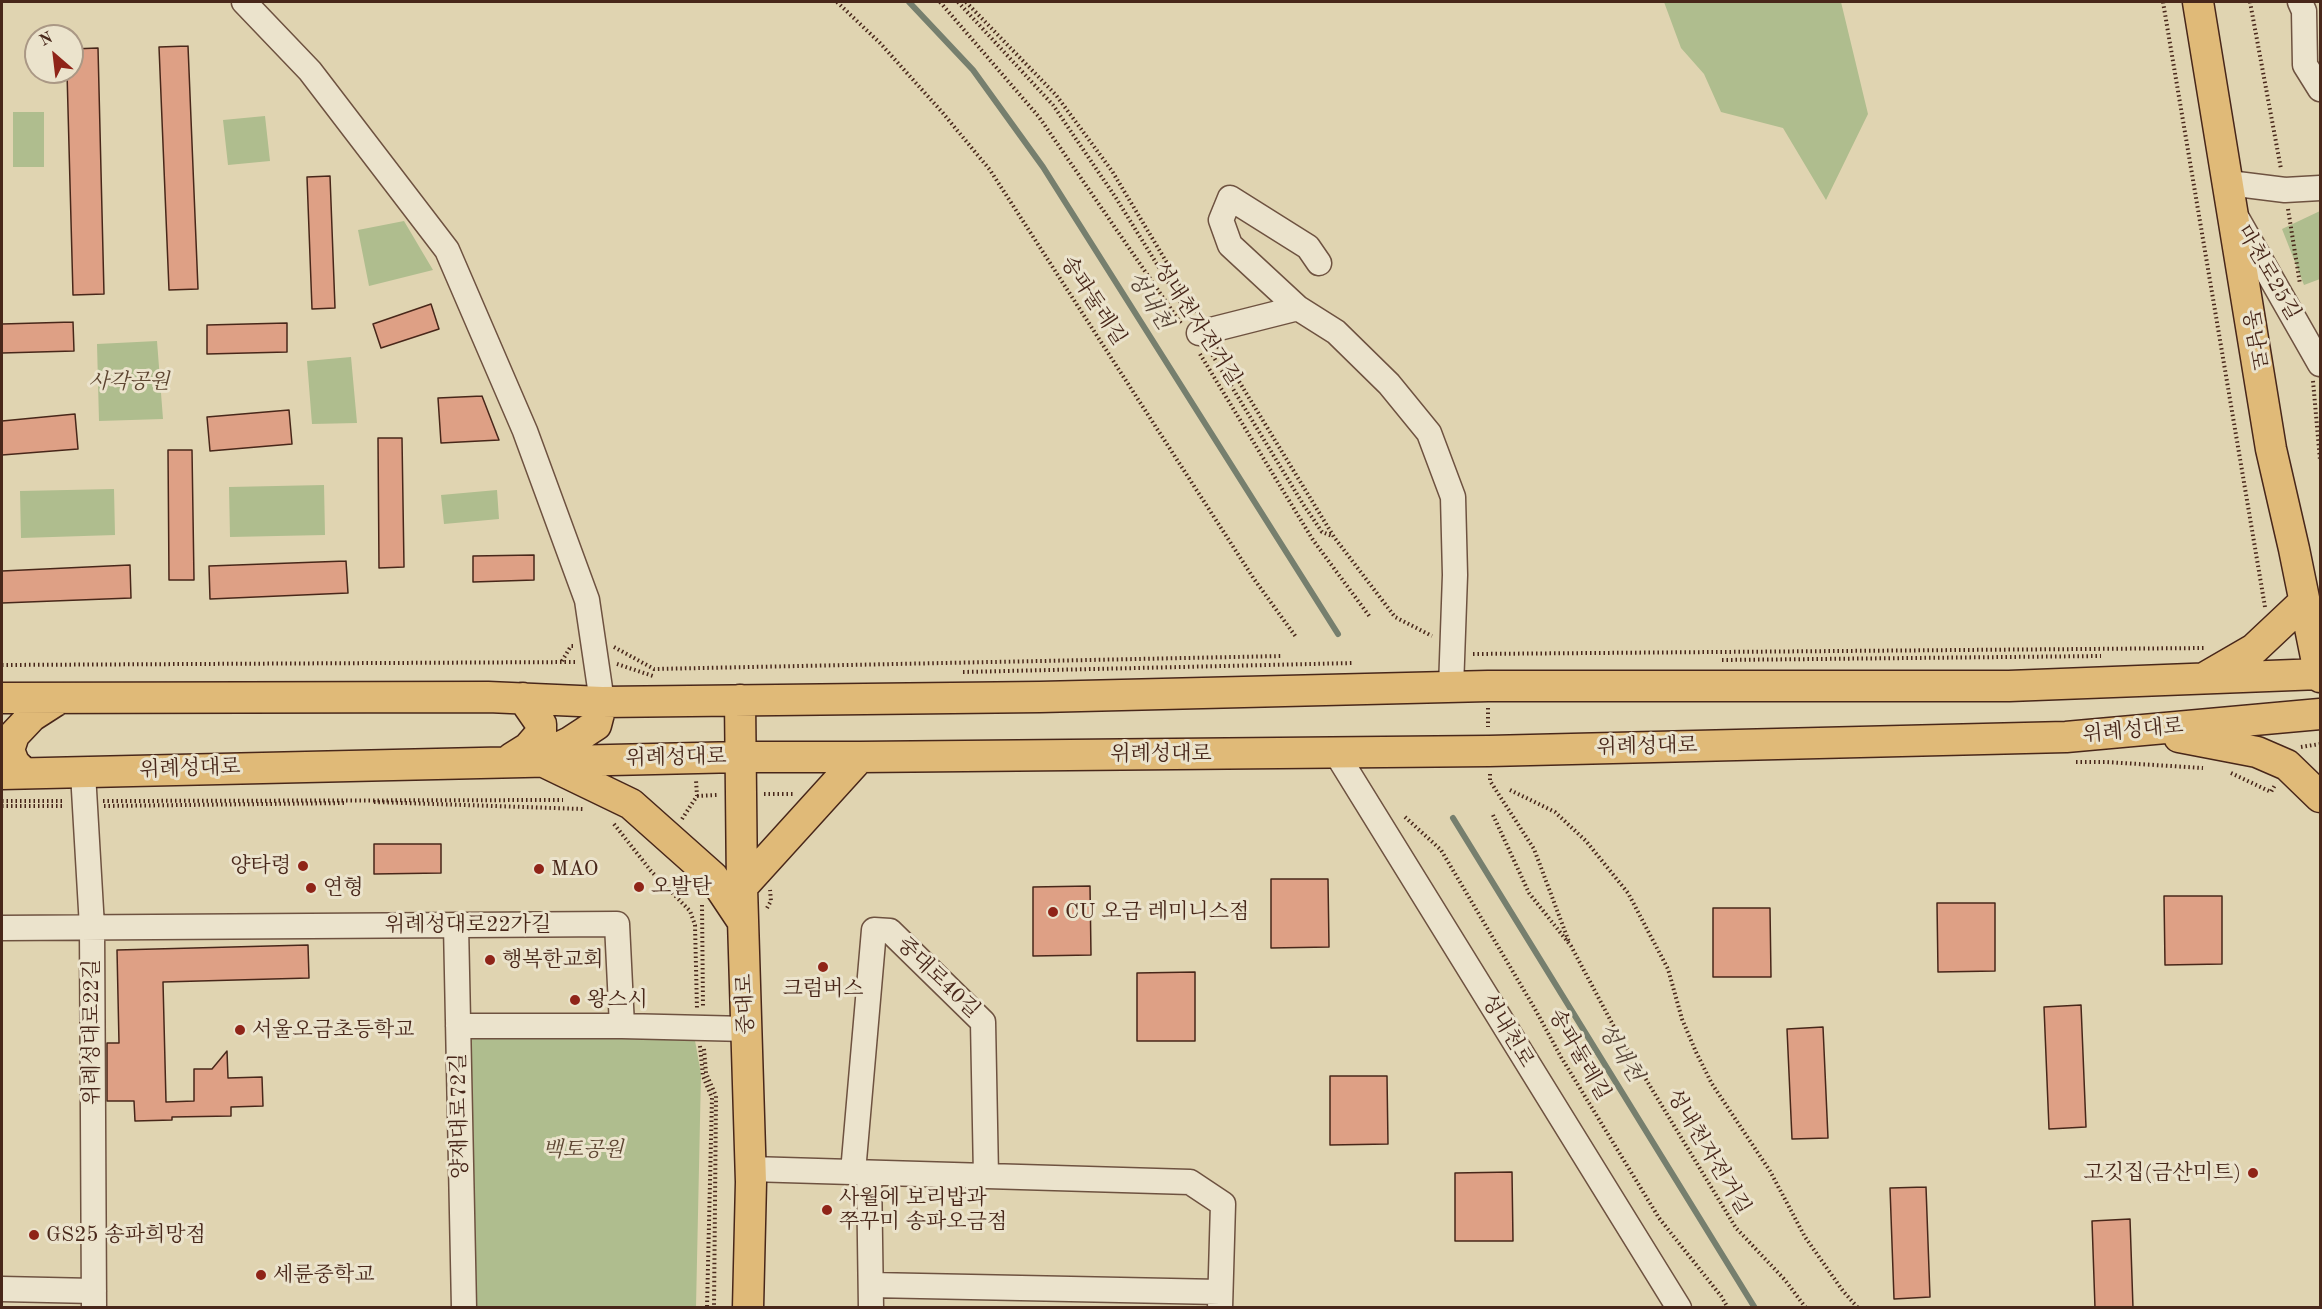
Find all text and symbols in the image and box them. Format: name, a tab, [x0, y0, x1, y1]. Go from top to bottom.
north arrow	[24, 24, 84, 84]
text: N	[37, 30, 56, 50]
street label: 마천로25길	[2231, 221, 2305, 325]
street label: 송파둘레길	[1055, 252, 1131, 350]
street label: 성내천자전거길	[1148, 258, 1246, 390]
water label: 성내천	[1121, 267, 1177, 335]
street label: 동남로	[2237, 308, 2271, 372]
park label: 사각공원	[88, 369, 170, 395]
street label: 위례성대로	[2081, 714, 2185, 748]
street label: 위례성대로	[1596, 734, 1698, 760]
street label: 위례성대로	[1110, 741, 1212, 767]
street label: 위례성대로	[625, 745, 727, 771]
street label: 위례성대로	[139, 755, 241, 783]
place label: 양타령	[230, 853, 291, 879]
place label: MAO	[551, 856, 598, 882]
marker: 양타령	[296, 859, 310, 873]
marker: MAO	[532, 862, 546, 876]
place label: 오발탄	[651, 874, 712, 900]
place label: 연형	[323, 875, 364, 901]
marker: 오발탄	[632, 880, 646, 894]
marker: 연형	[304, 881, 318, 895]
place label: CU 오금 레미니스점	[1065, 899, 1249, 925]
marker: CU 오금 레미니스점	[1046, 905, 1060, 919]
street label: 위례성대로22가길	[385, 912, 551, 938]
street label: 중대로40길	[891, 932, 985, 1024]
place label: 행복한교회	[502, 947, 603, 973]
marker: 행복한교회	[483, 953, 497, 967]
street label: 위례성대로22길	[79, 959, 105, 1105]
marker: 크럼버스	[816, 960, 830, 974]
street label: 중대로	[732, 973, 760, 1035]
place label: 크럼버스	[782, 976, 864, 1002]
place label: 왕스시	[587, 987, 648, 1013]
street label: 성내천로	[1475, 990, 1539, 1072]
marker: 왕스시	[568, 993, 582, 1007]
street label: 송파둘레길	[1543, 1005, 1615, 1105]
place label: 서울오금초등학교	[252, 1017, 414, 1043]
water label: 성내천	[1592, 1019, 1648, 1087]
marker: 서울오금초등학교	[233, 1023, 247, 1037]
street label: 양재대로72길	[446, 1053, 474, 1179]
street label: 성내천자전거길	[1661, 1085, 1755, 1219]
park label: 백토공원	[542, 1137, 624, 1163]
place label: 고깃집(금산미트)	[2083, 1160, 2241, 1186]
marker: 고깃집(금산미트)	[2246, 1166, 2260, 1180]
place label: 사월에 보리밥과 쭈꾸미 송파오금점	[839, 1185, 1007, 1235]
marker: 사월에 보리밥과 쭈꾸미 송파오금점	[820, 1203, 834, 1217]
place label: GS25 송파희망점	[46, 1222, 206, 1248]
marker: GS25 송파희망점	[27, 1228, 41, 1242]
place label: 세륜중학교	[273, 1262, 374, 1288]
marker: 세륜중학교	[254, 1268, 268, 1282]

